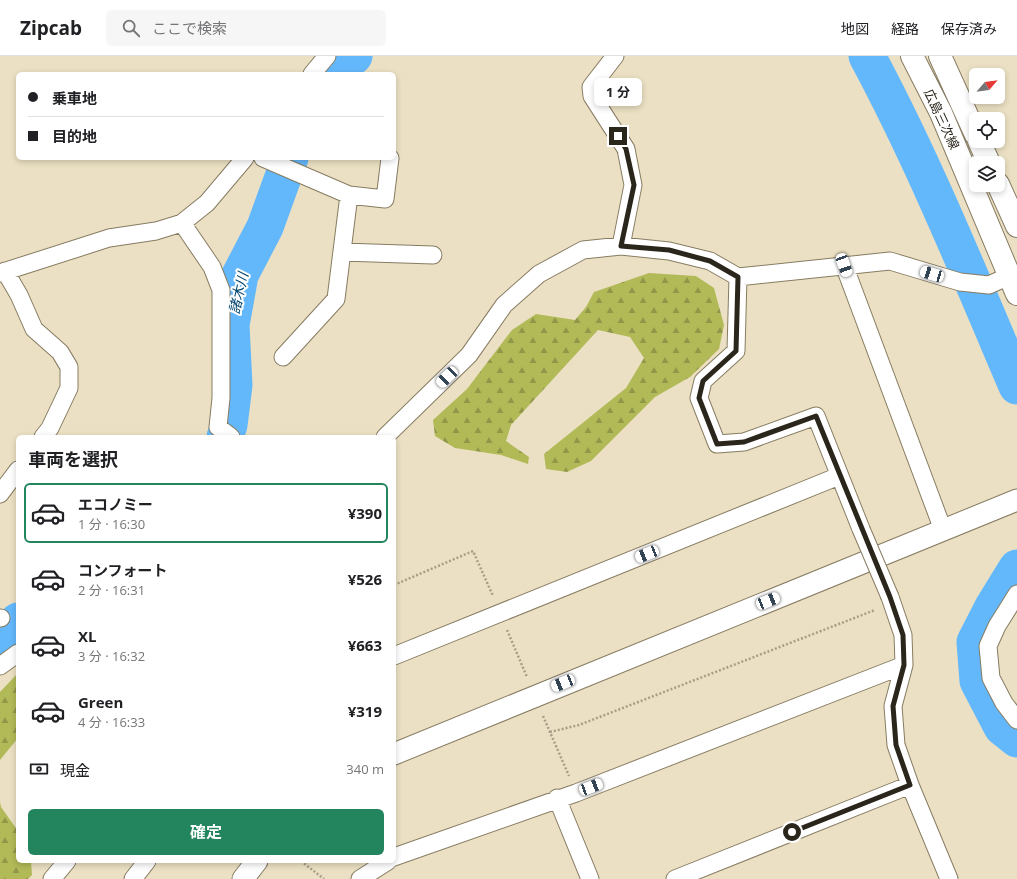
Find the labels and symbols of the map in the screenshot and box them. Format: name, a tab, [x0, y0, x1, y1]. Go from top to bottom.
north arrow	[969, 68, 1005, 104]
callout: 1 分	[594, 78, 642, 106]
street label: 広島三次線	[920, 86, 964, 152]
route end	[609, 127, 627, 145]
car	[834, 252, 854, 278]
car	[919, 265, 945, 283]
water label: 諸木川	[224, 268, 252, 316]
car	[434, 364, 460, 390]
car	[634, 544, 660, 564]
car	[755, 591, 781, 611]
car	[550, 673, 576, 693]
car	[578, 777, 604, 797]
route start	[783, 823, 801, 841]

